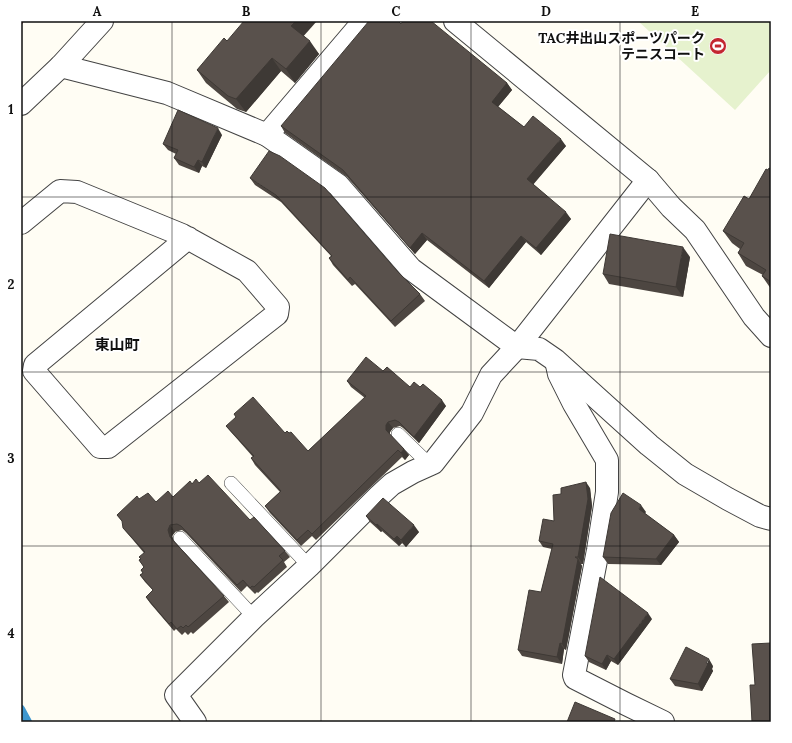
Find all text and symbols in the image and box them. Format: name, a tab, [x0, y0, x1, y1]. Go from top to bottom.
text: A	[93, 3, 102, 20]
text: B	[242, 3, 251, 20]
text: C	[392, 3, 401, 20]
text: D	[541, 3, 551, 20]
text: E	[691, 3, 699, 20]
place label: TAC井出山スポーツパーク テニスコート	[538, 29, 705, 63]
sports icon: TAC井出山スポーツパーク テニスコート	[708, 36, 728, 56]
text: 1	[8, 101, 14, 118]
text: 2	[8, 276, 15, 293]
district label: 東山町	[94, 335, 140, 354]
text: 3	[7, 450, 15, 467]
text: 4	[7, 625, 15, 642]

